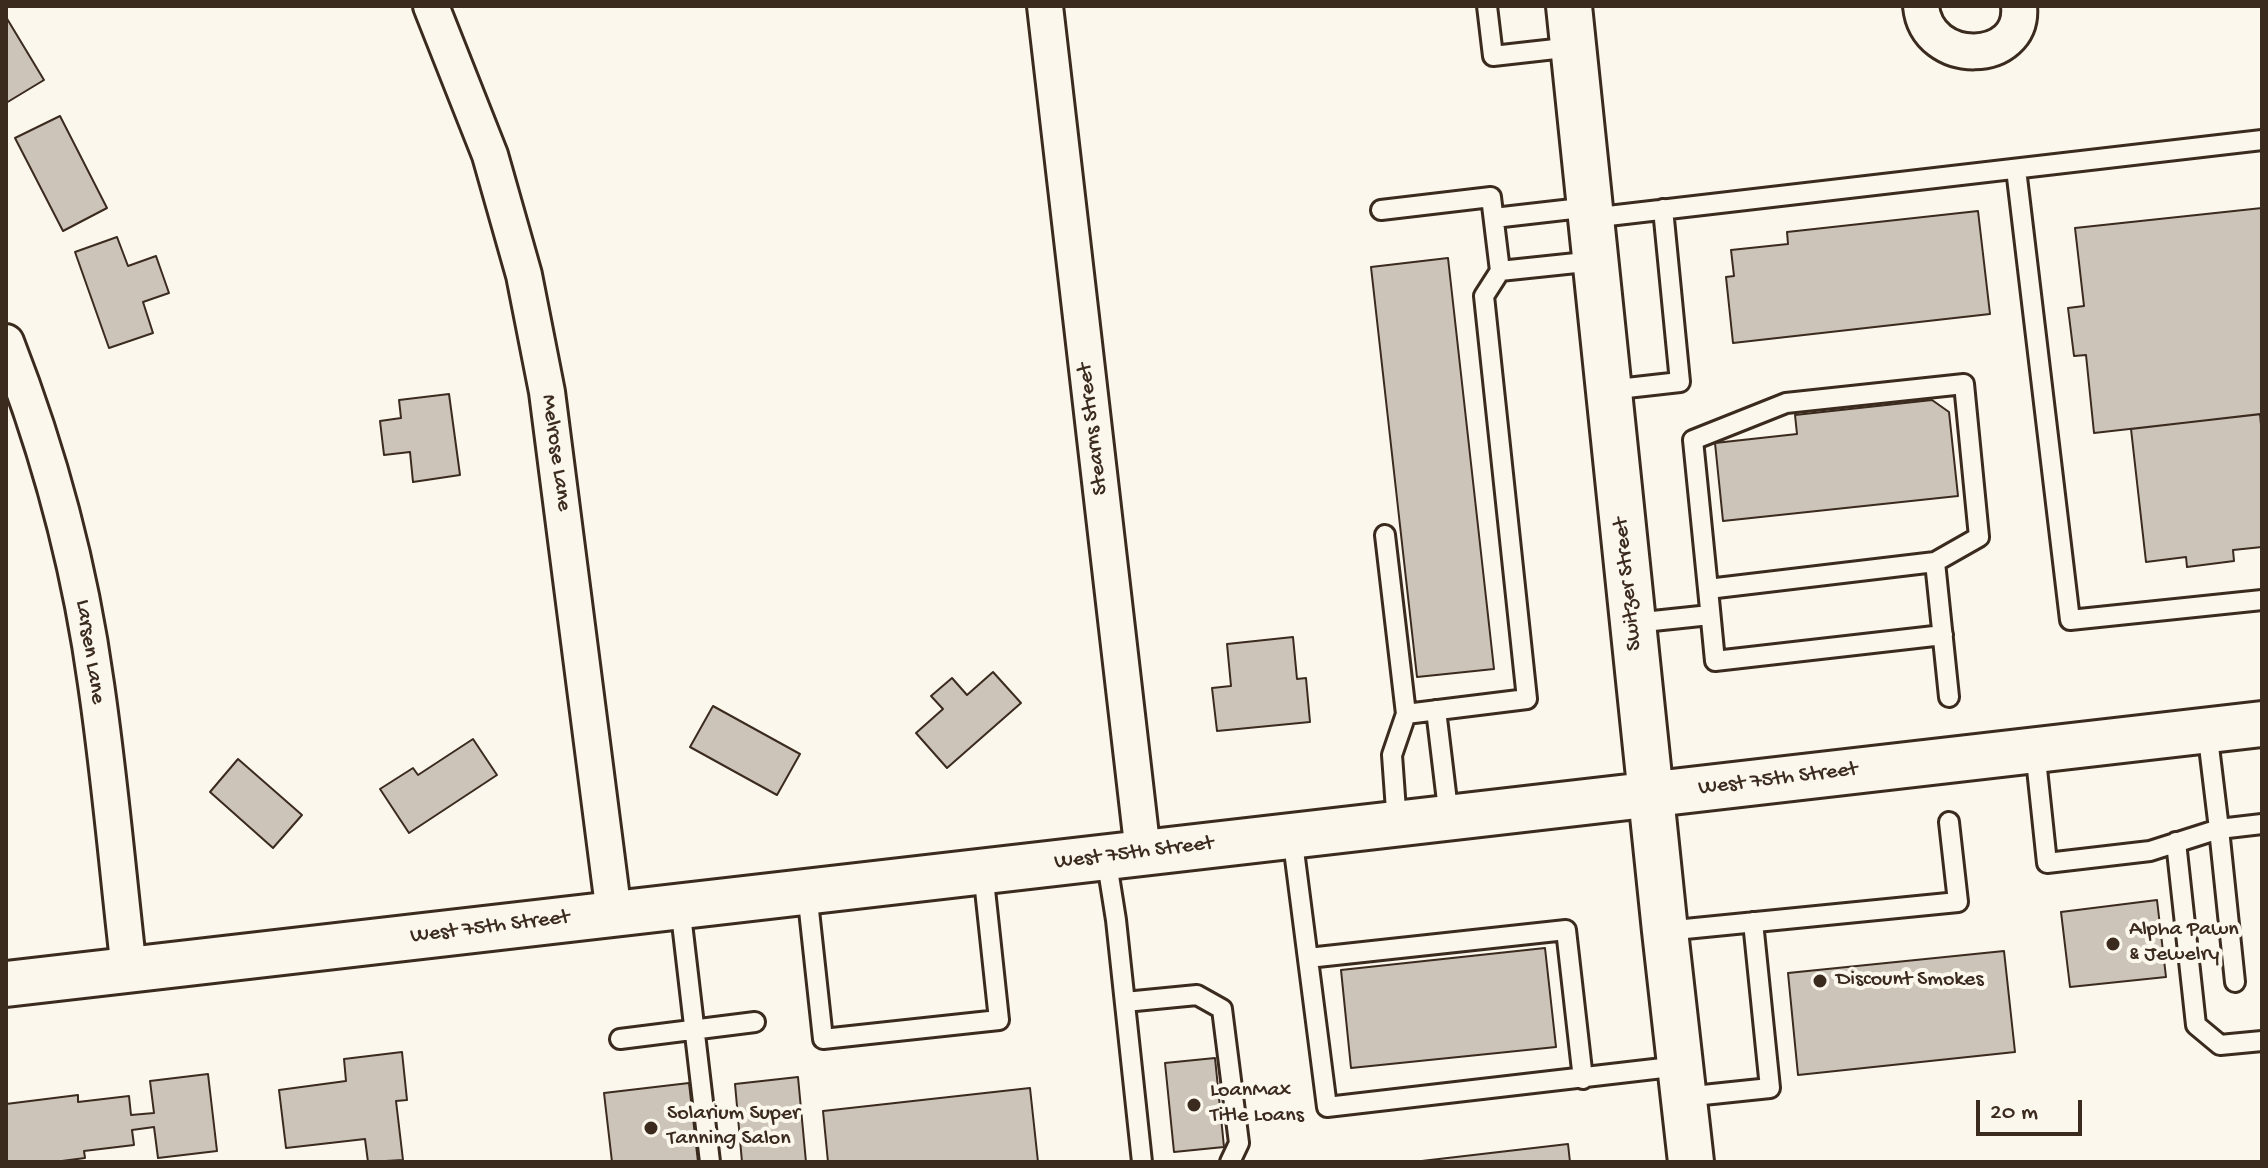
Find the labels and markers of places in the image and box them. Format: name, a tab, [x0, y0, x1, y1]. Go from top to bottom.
place label: Alpha Pawn & Jewelry	[2129, 918, 2239, 970]
marker: Alpha Pawn & Jewelry	[2104, 935, 2122, 953]
place label: Discount Smokes	[1836, 968, 1984, 994]
marker: Discount Smokes	[1811, 972, 1829, 990]
place label: LoanMax Title Loans	[1210, 1079, 1304, 1130]
marker: LoanMax Title Loans	[1185, 1096, 1203, 1114]
place label: Solarium Super Tanning Salon	[667, 1102, 800, 1154]
marker: Solarium Super Tanning Salon	[642, 1119, 660, 1137]

